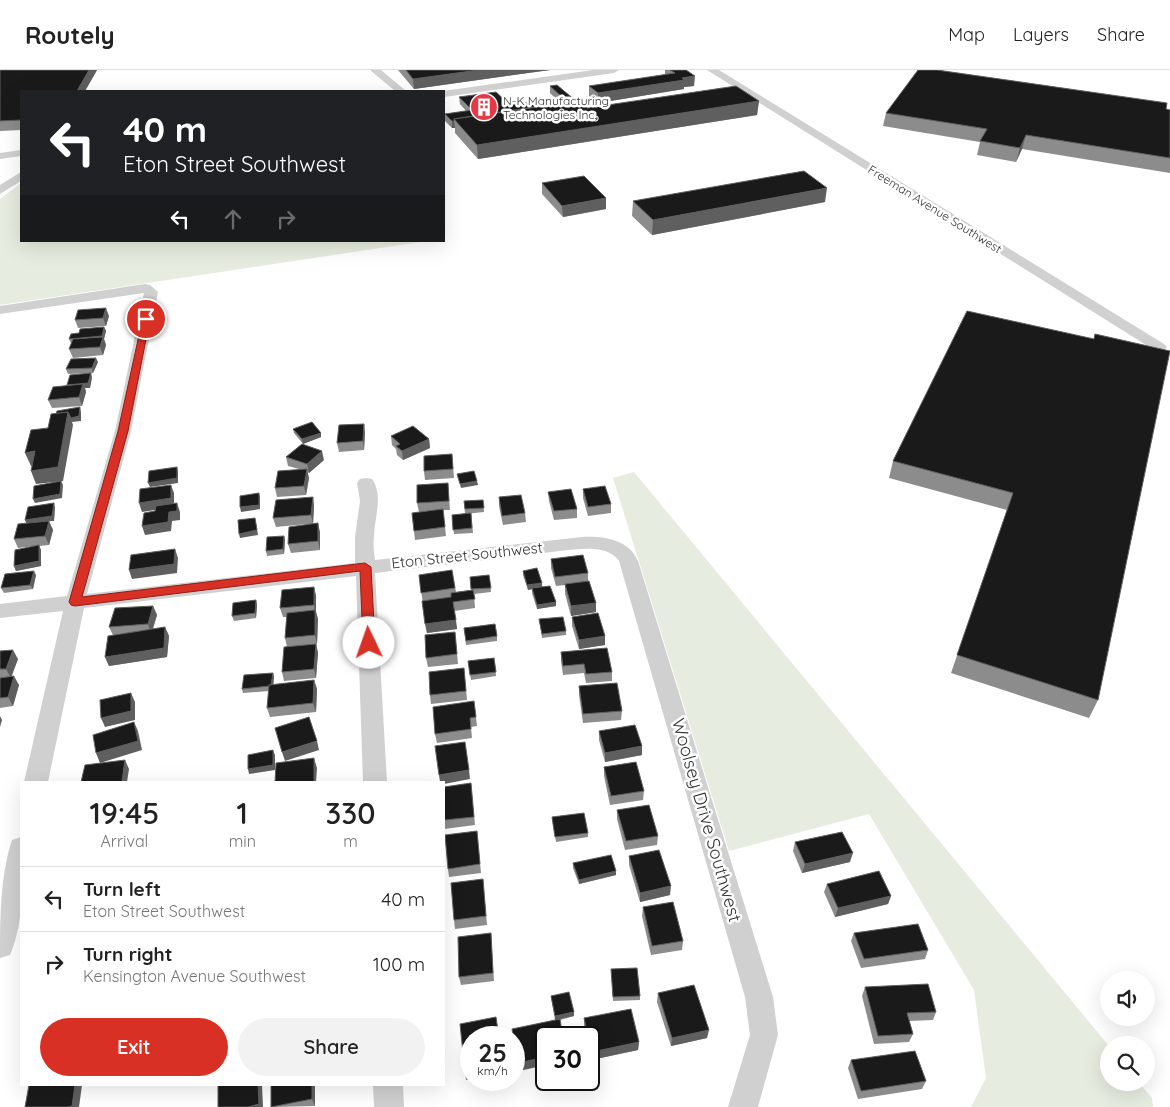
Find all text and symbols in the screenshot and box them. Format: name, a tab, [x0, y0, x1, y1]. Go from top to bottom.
text: Routely	[25, 20, 115, 50]
text: Map	[948, 23, 985, 46]
text: Layers	[1013, 23, 1069, 46]
text: Share	[1097, 23, 1145, 46]
building icon: N-K Manufacturing Technologies Inc.	[469, 92, 499, 122]
place label: N-K Manufacturing Technologies Inc.	[503, 93, 609, 122]
text: 40 m	[123, 107, 207, 151]
icon: left	[40, 110, 105, 175]
text: Eton Street Southwest	[123, 150, 346, 178]
street label: Freeman Avenue Southwest	[865, 162, 1005, 256]
icon: left	[166, 205, 194, 233]
icon: ahead	[219, 205, 247, 233]
icon: right	[272, 205, 300, 233]
pin	[125, 298, 167, 340]
icon: arrive	[132, 305, 160, 333]
street label: Eton Street Southwest	[390, 538, 544, 572]
position arrow	[342, 616, 394, 668]
street label: Woolsey Drive Southwest	[667, 716, 747, 924]
text: 19:45	[89, 794, 159, 832]
text: 1	[237, 794, 248, 832]
text: 330	[325, 794, 376, 832]
text: Arrival	[100, 831, 148, 851]
text: min	[229, 831, 256, 851]
text: m	[343, 831, 358, 851]
text: Turn left	[83, 877, 161, 901]
icon: left	[40, 885, 68, 913]
text: 40 m	[381, 887, 425, 911]
text: Eton Street Southwest	[83, 901, 245, 921]
text: Turn right	[83, 942, 172, 966]
icon: right	[40, 950, 68, 978]
text: 100 m	[373, 952, 425, 976]
text: Kensington Avenue Southwest	[83, 966, 306, 986]
map controls	[1100, 971, 1155, 1091]
button: sound	[1100, 971, 1155, 1026]
button: Exit	[40, 1018, 228, 1076]
button: Share	[238, 1018, 425, 1076]
speed limit sign: 30	[535, 1026, 600, 1091]
button: search	[1100, 1036, 1155, 1091]
text: 25	[478, 1037, 507, 1068]
text: km/h	[477, 1063, 508, 1078]

